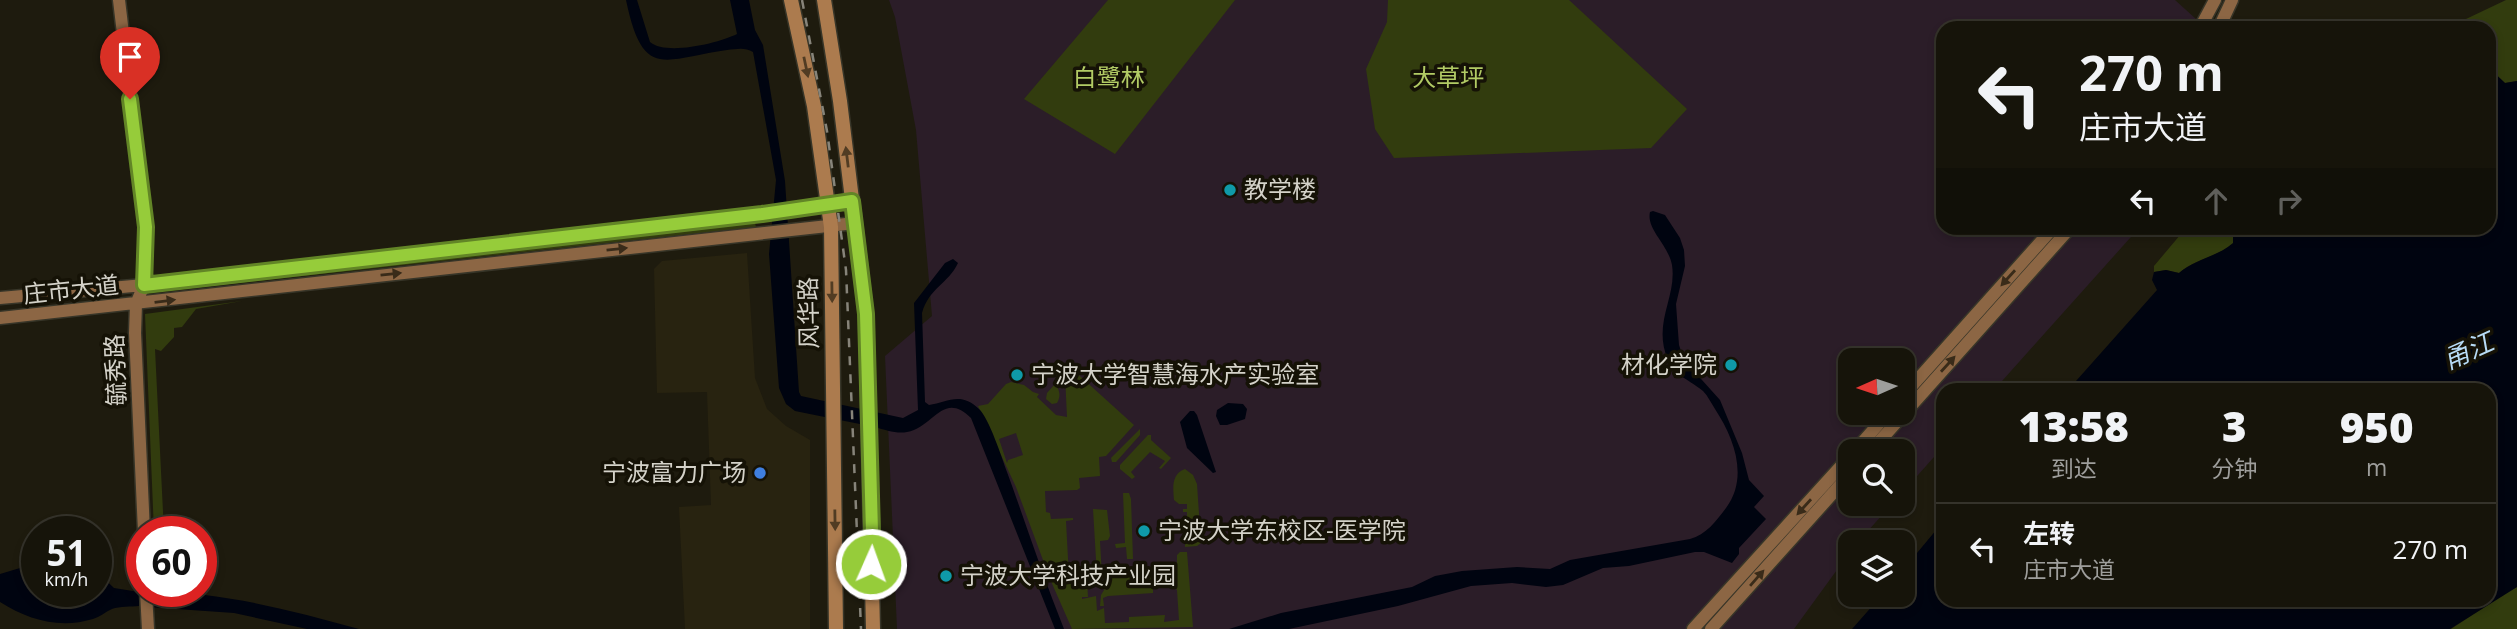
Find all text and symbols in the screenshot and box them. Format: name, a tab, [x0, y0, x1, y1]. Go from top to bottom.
pin	[100, 27, 160, 99]
icon: arrive	[111, 38, 149, 76]
text: 270 m	[2079, 39, 2224, 105]
icon: left	[1964, 49, 2055, 140]
one-way arrow	[800, 56, 811, 78]
park label: 白鹭林	[1073, 60, 1145, 93]
park label: 大草坪	[1412, 60, 1484, 93]
text: 庄市大道	[2079, 105, 2207, 148]
one-way arrow	[841, 146, 852, 168]
place label: 教学楼	[1244, 172, 1316, 205]
marker: 教学楼	[1222, 182, 1238, 198]
icon: left	[2124, 182, 2162, 220]
icon: ahead	[2197, 182, 2235, 220]
icon: right	[2270, 182, 2308, 220]
one-way arrow	[607, 243, 629, 254]
street label: 庄市大道	[21, 267, 120, 310]
one-way arrow	[380, 269, 402, 280]
one-way arrow	[2001, 270, 2016, 287]
street label: 风华路	[790, 277, 825, 349]
one-way arrow	[826, 281, 838, 303]
one-way arrow	[155, 295, 177, 306]
water label: 甬江	[2437, 322, 2501, 377]
street label: 毓秀路	[97, 333, 132, 407]
place label: 材化学院	[1621, 347, 1717, 380]
north arrow	[1838, 348, 1914, 425]
map controls	[1838, 348, 1915, 607]
one-way arrow	[1940, 355, 1956, 373]
place label: 宁波大学智慧海水产实验室	[1031, 357, 1319, 390]
marker: 材化学院	[1723, 357, 1739, 373]
marker: 宁波大学智慧海水产实验室	[1009, 367, 1025, 383]
text: 13:58	[2018, 397, 2129, 454]
text: 3	[2222, 397, 2247, 454]
text: 950	[2340, 398, 2414, 455]
button: search	[1838, 439, 1915, 516]
text: m	[2366, 451, 2387, 483]
text: 到达	[2051, 452, 2097, 484]
text: 分钟	[2211, 452, 2257, 484]
place label: 宁波富力广场	[602, 455, 746, 488]
marker: 宁波富力广场	[752, 465, 768, 481]
one-way arrow	[1797, 498, 1813, 515]
one-way arrow	[829, 509, 841, 531]
place label: 宁波大学东校区-医学院	[1158, 513, 1406, 546]
text: 左转	[2023, 515, 2075, 551]
speed limit sign: 60	[126, 516, 217, 607]
marker: 宁波大学东校区-医学院	[1136, 523, 1152, 539]
position arrow	[834, 527, 908, 601]
text: 51	[46, 529, 87, 576]
button: layers	[1838, 530, 1915, 607]
icon: left	[1964, 530, 2002, 568]
text: 270 m	[2393, 531, 2468, 567]
text: 庄市大道	[2023, 553, 2115, 585]
place label: 宁波大学科技产业园	[960, 558, 1176, 591]
text: km/h	[45, 567, 88, 591]
marker: 宁波大学科技产业园	[938, 568, 954, 584]
one-way arrow	[1749, 569, 1765, 587]

